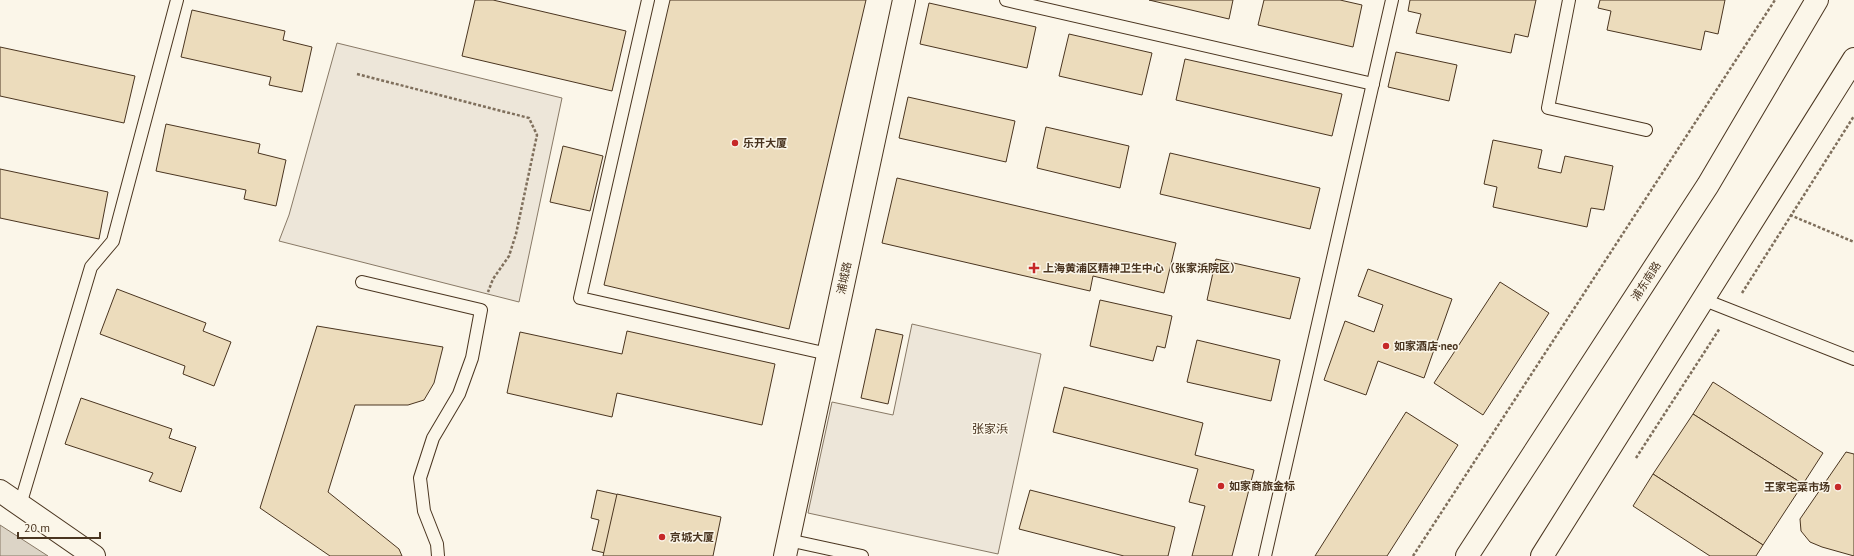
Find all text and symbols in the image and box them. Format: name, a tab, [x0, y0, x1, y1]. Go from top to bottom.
place label: 乐开大厦	[743, 136, 787, 150]
marker: 乐开大厦	[730, 138, 740, 148]
street label: 浦东南路	[1628, 259, 1664, 303]
street label: 浦城路	[834, 260, 854, 296]
place label: 上海黄浦区精神卫生中心（张家浜院区）	[1043, 261, 1241, 275]
marker: 上海黄浦区精神卫生中心（张家浜院区）	[1028, 262, 1040, 274]
place label: 如家酒店·neo	[1394, 339, 1458, 353]
marker: 如家酒店·neo	[1381, 341, 1391, 351]
district label: 张家浜	[972, 421, 1008, 436]
place label: 如家商旅金标	[1229, 479, 1295, 493]
place label: 王家宅菜市场	[1764, 480, 1830, 494]
marker: 如家商旅金标	[1216, 481, 1226, 491]
marker: 王家宅菜市场	[1833, 482, 1843, 492]
scale bar	[18, 514, 100, 540]
text: 20 m	[24, 520, 50, 535]
place label: 京城大厦	[670, 530, 714, 544]
marker: 京城大厦	[657, 532, 667, 542]

